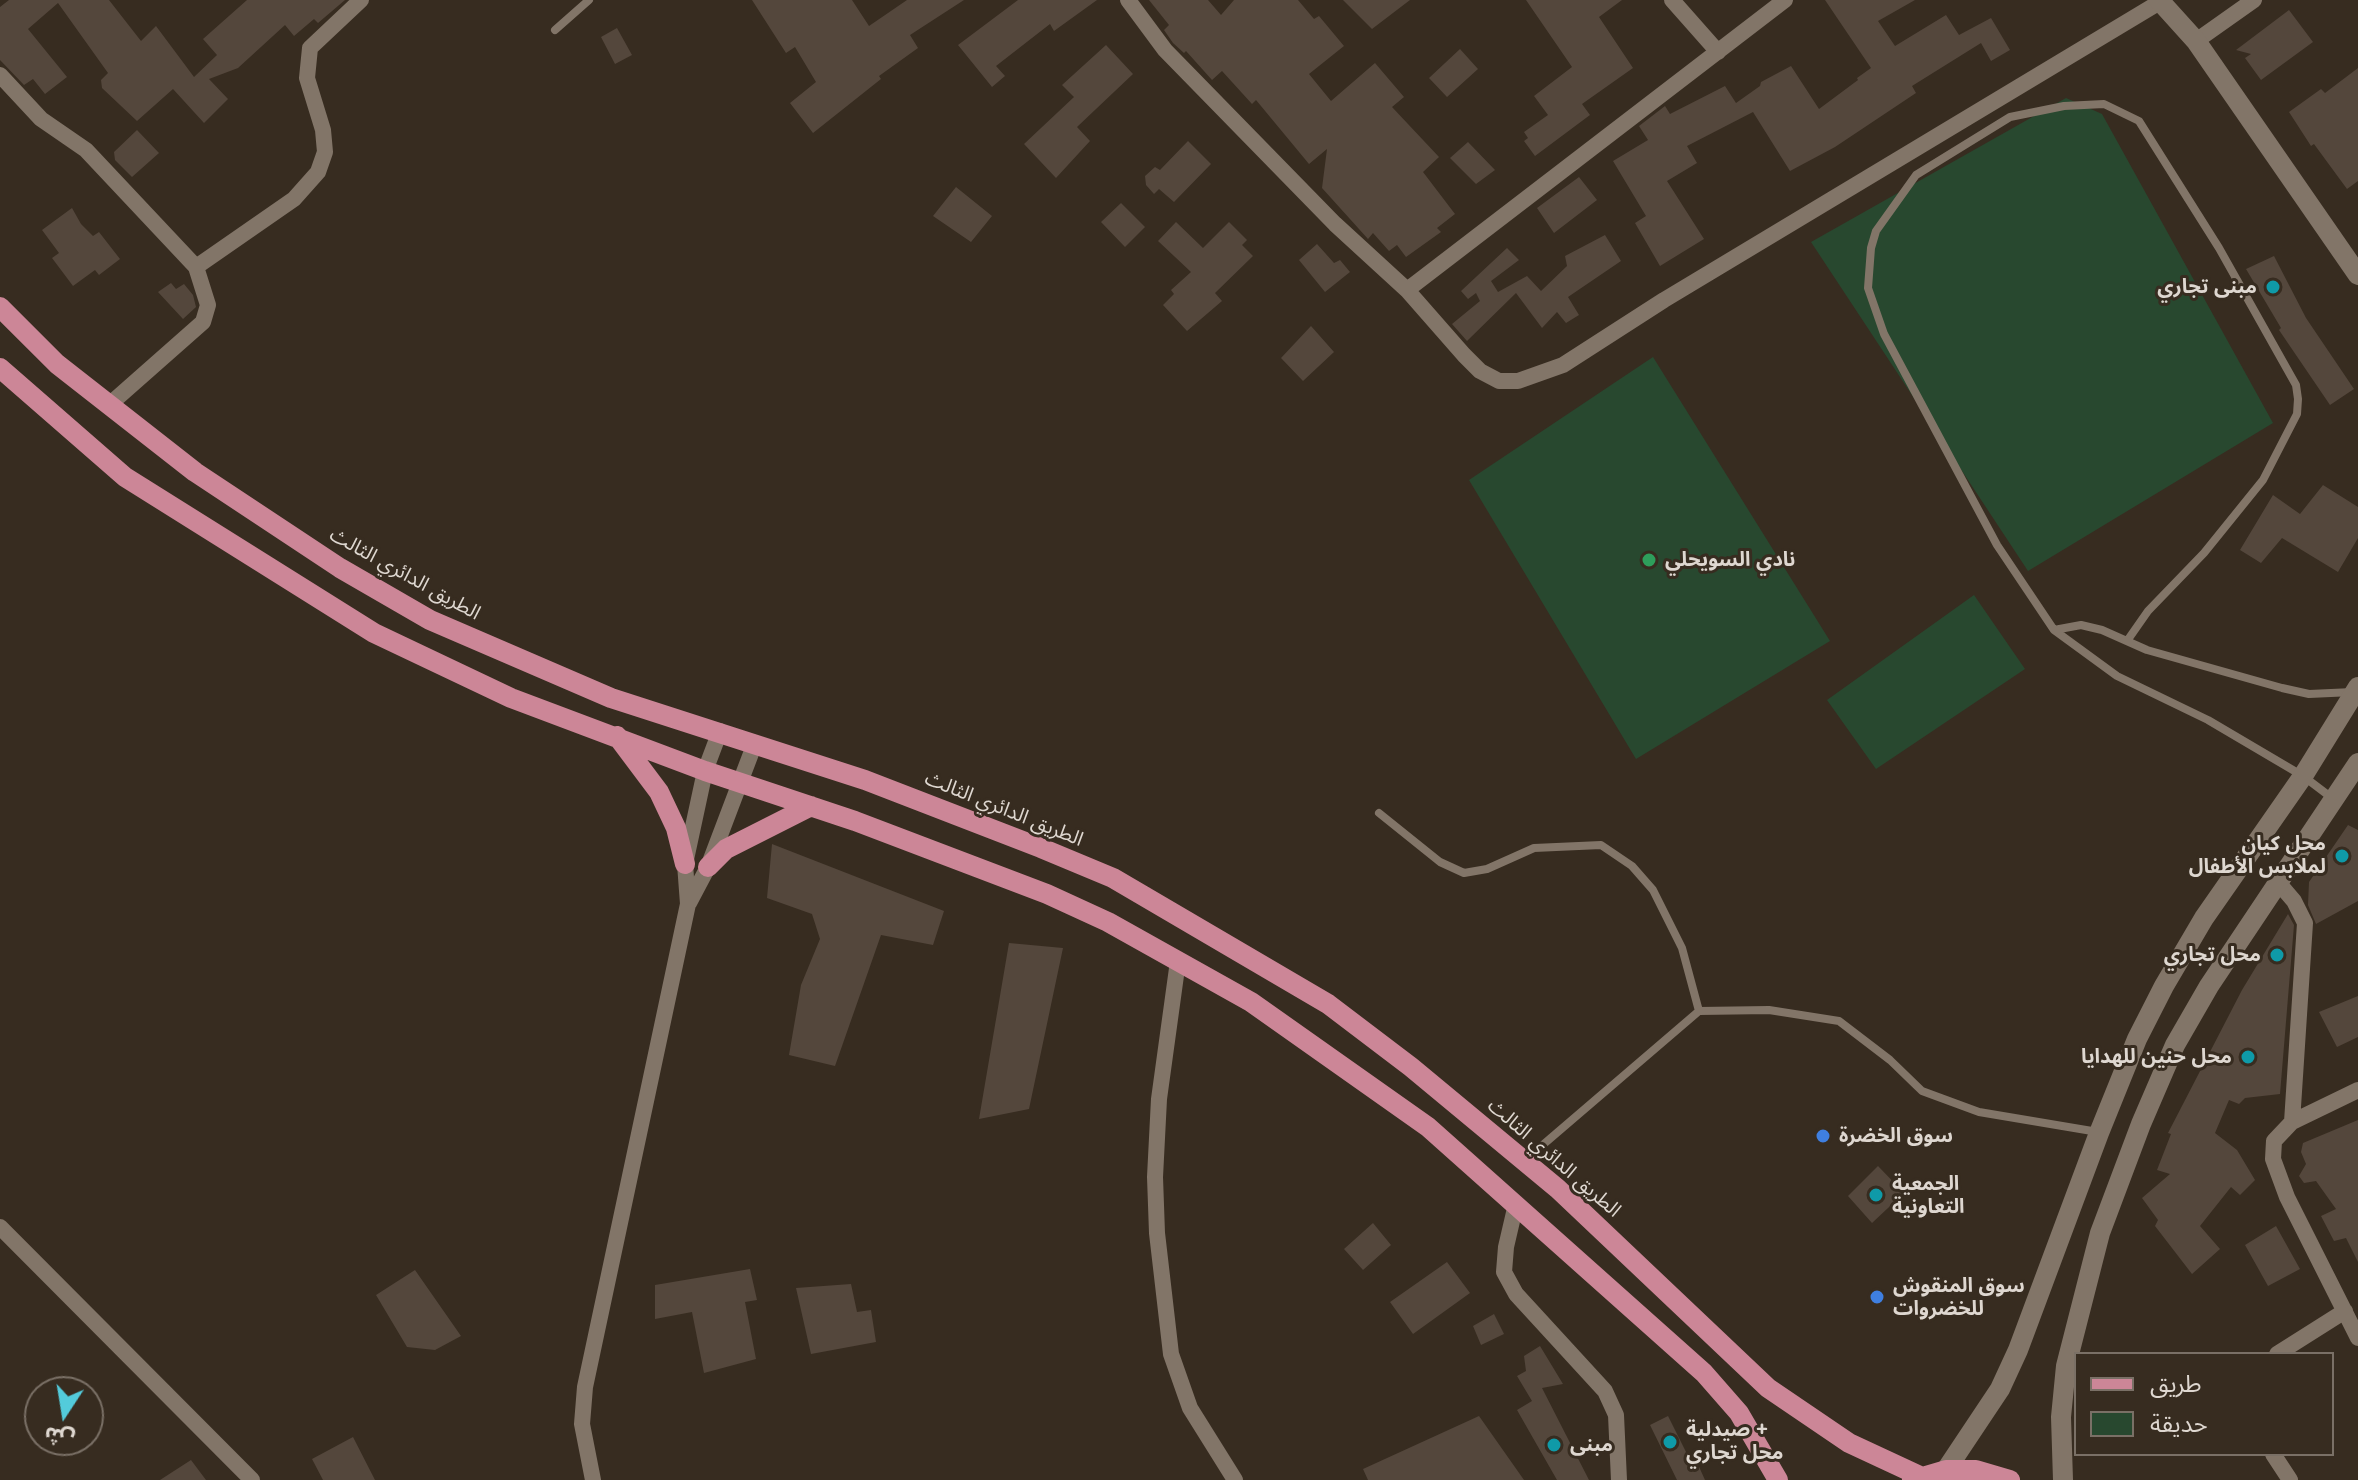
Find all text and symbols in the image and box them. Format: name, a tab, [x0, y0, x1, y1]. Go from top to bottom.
place label: مبنى تجاري	[2157, 275, 2257, 299]
marker: مبنى تجاري	[2264, 278, 2282, 296]
street label: الطريق الدائري الثالث	[325, 523, 485, 625]
place label: نادي السويحلي	[1665, 548, 1795, 572]
marker: نادي السويحلي	[1640, 551, 1658, 569]
street label: الطريق الدائري الثالث	[921, 766, 1087, 852]
place label: محل كيان لملابس الأطفال	[2189, 832, 2326, 879]
marker: محل كيان لملابس الأطفال	[2333, 847, 2351, 865]
place label: محل تجاري	[2164, 943, 2261, 967]
marker: محل تجاري	[2268, 946, 2286, 964]
place label: محل حنين للهدايا	[2081, 1045, 2232, 1069]
marker: محل حنين للهدايا	[2239, 1048, 2257, 1066]
street label: الطريق الدائري الثالث	[1482, 1094, 1626, 1222]
place label: سوق الخضرة	[1839, 1124, 1953, 1148]
marker: سوق الخضرة	[1814, 1127, 1832, 1145]
place label: الجمعية التعاونية	[1892, 1172, 1965, 1219]
marker: الجمعية التعاونية	[1867, 1186, 1885, 1204]
place label: سوق المنقوش للخضروات	[1893, 1274, 2025, 1321]
marker: سوق المنقوش للخضروات	[1868, 1288, 1886, 1306]
legend	[2074, 1352, 2334, 1456]
text: طريق	[2150, 1368, 2202, 1398]
north arrow	[24, 1376, 104, 1456]
text: حديقة	[2150, 1408, 2208, 1438]
place label: صيدلية + محل تجاري	[1686, 1418, 1783, 1465]
text: ش	[42, 1421, 77, 1454]
place label: مبنى	[1570, 1433, 1613, 1457]
marker: صيدلية + محل تجاري	[1661, 1433, 1679, 1451]
marker: مبنى	[1545, 1436, 1563, 1454]

